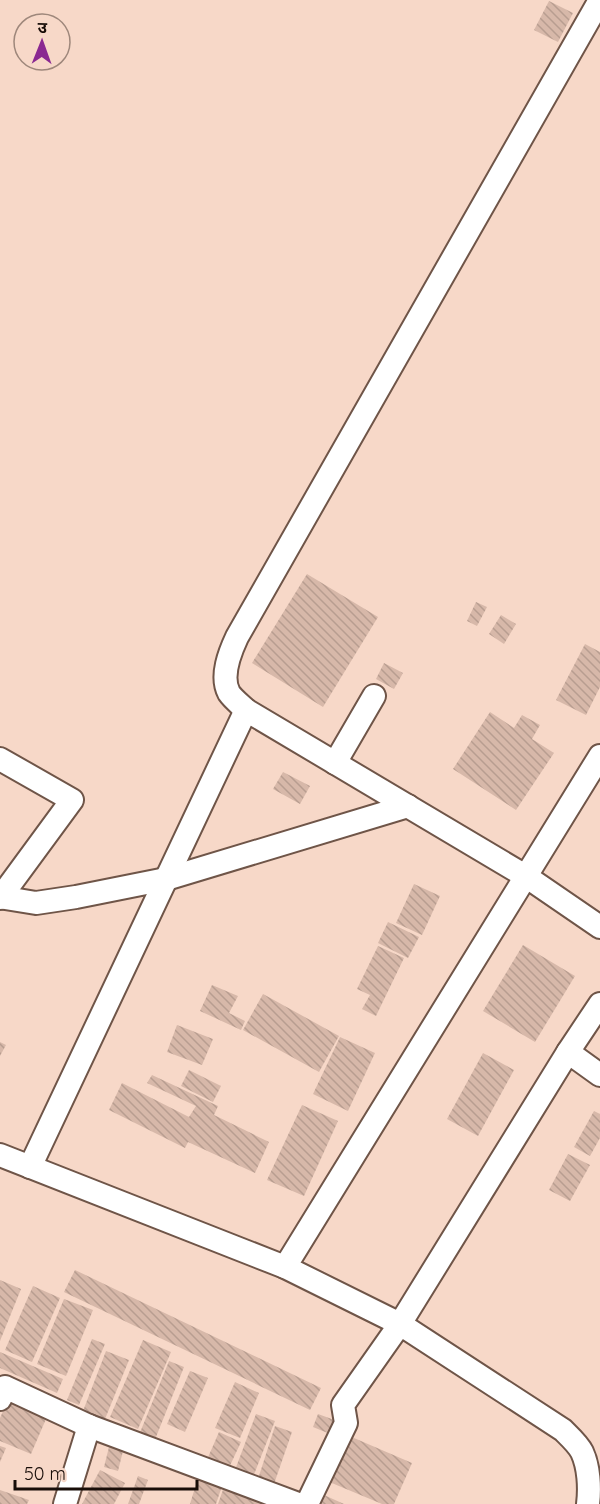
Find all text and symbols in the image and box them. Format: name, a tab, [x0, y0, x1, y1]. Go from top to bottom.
north arrow	[12, 12, 72, 72]
text: उ	[37, 17, 48, 37]
scale bar	[15, 1453, 196, 1491]
text: 50 m	[24, 1462, 66, 1485]

